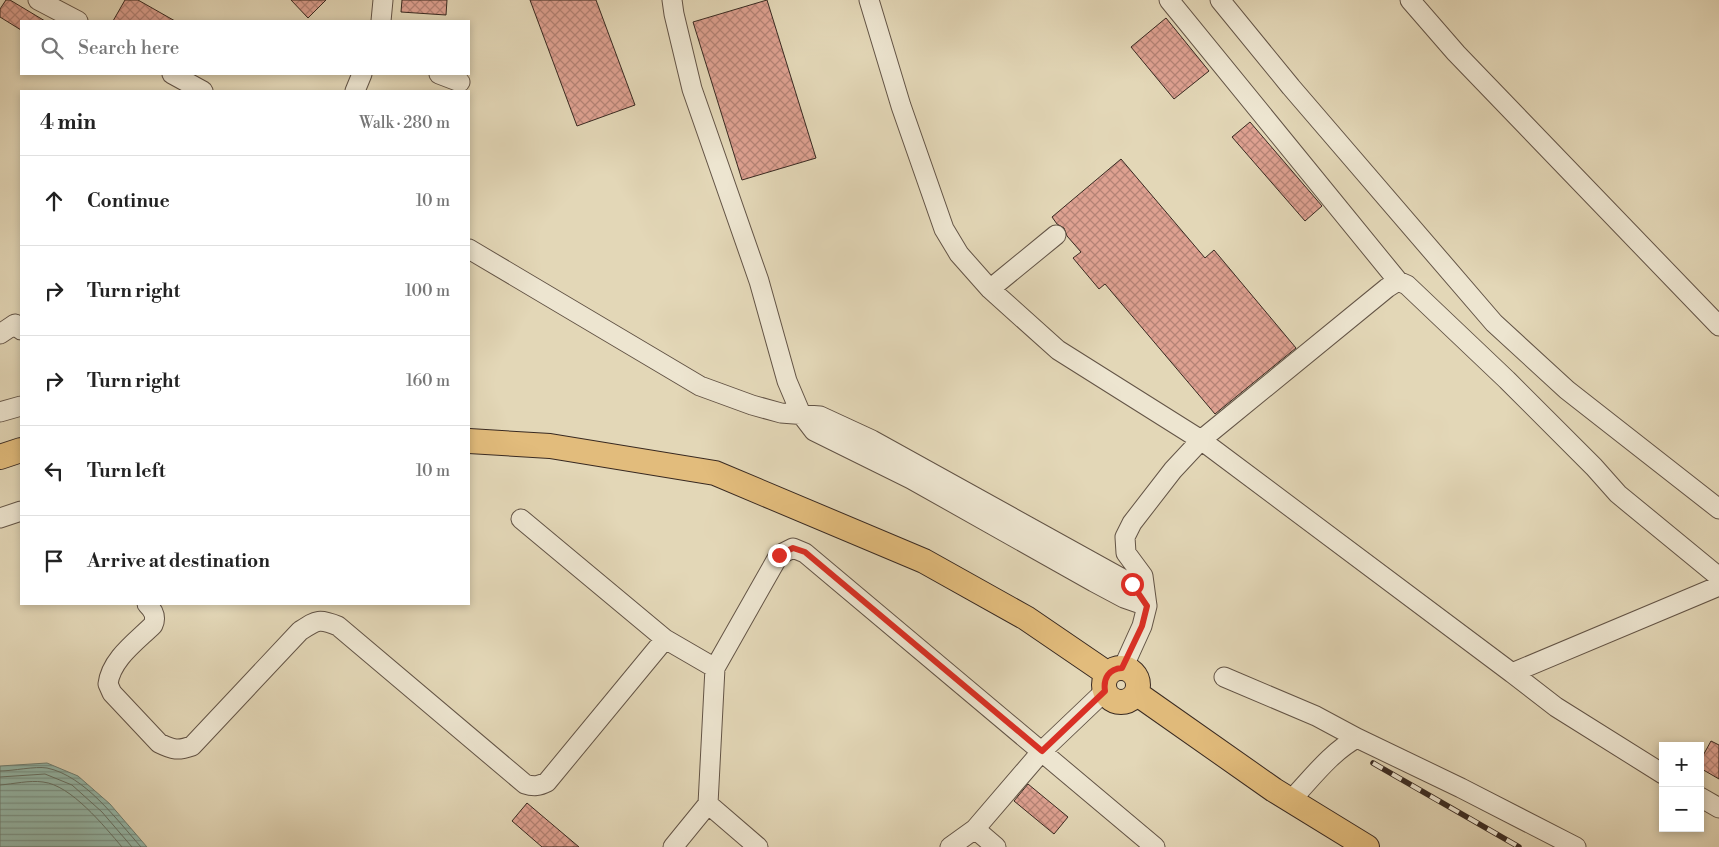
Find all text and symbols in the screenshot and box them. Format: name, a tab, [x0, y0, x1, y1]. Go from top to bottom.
search box	[20, 20, 470, 75]
icon: search	[38, 34, 66, 62]
text: Search here	[78, 36, 179, 60]
text: 4 min	[40, 110, 96, 136]
text: Walk · 280 m	[359, 113, 450, 133]
icon: ahead	[40, 187, 68, 215]
text: Continue	[87, 189, 170, 213]
text: 10 m	[416, 191, 450, 211]
icon: right	[40, 277, 68, 305]
text: Turn right	[87, 279, 180, 303]
text: 100 m	[405, 281, 450, 301]
icon: right	[40, 367, 68, 395]
text: Turn right	[87, 369, 180, 393]
text: 160 m	[406, 371, 450, 391]
icon: left	[40, 457, 68, 485]
text: Turn left	[87, 459, 166, 483]
text: 10 m	[416, 461, 450, 481]
route end	[768, 544, 791, 567]
icon: arrive	[40, 547, 68, 575]
text: Arrive at destination	[87, 549, 270, 573]
route start	[1121, 573, 1144, 596]
map controls	[1659, 742, 1704, 832]
button: +	[1659, 742, 1704, 787]
button: −	[1659, 787, 1704, 832]

